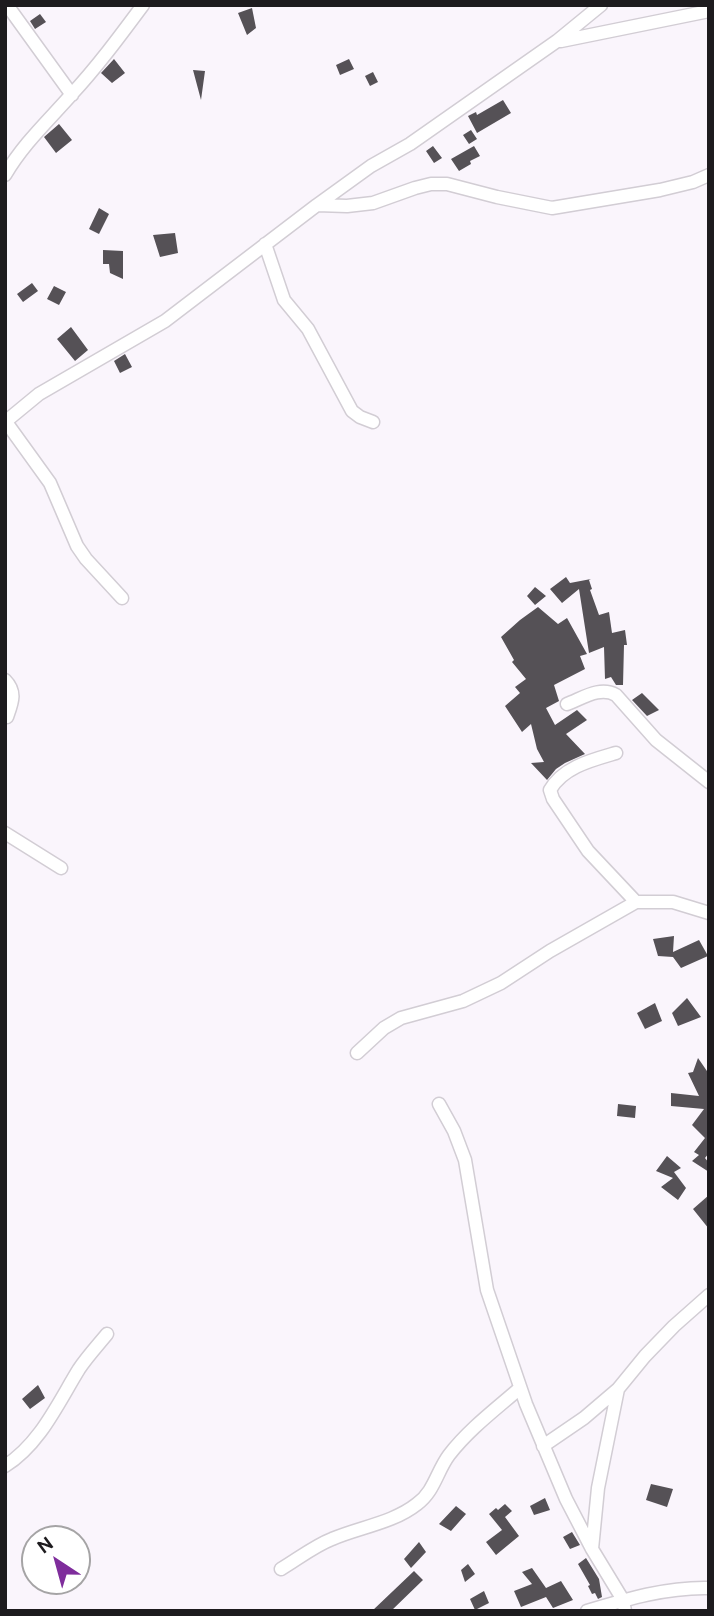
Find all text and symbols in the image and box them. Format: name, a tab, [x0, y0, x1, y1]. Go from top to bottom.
north arrow	[21, 1525, 91, 1595]
text: N	[33, 1532, 57, 1558]

